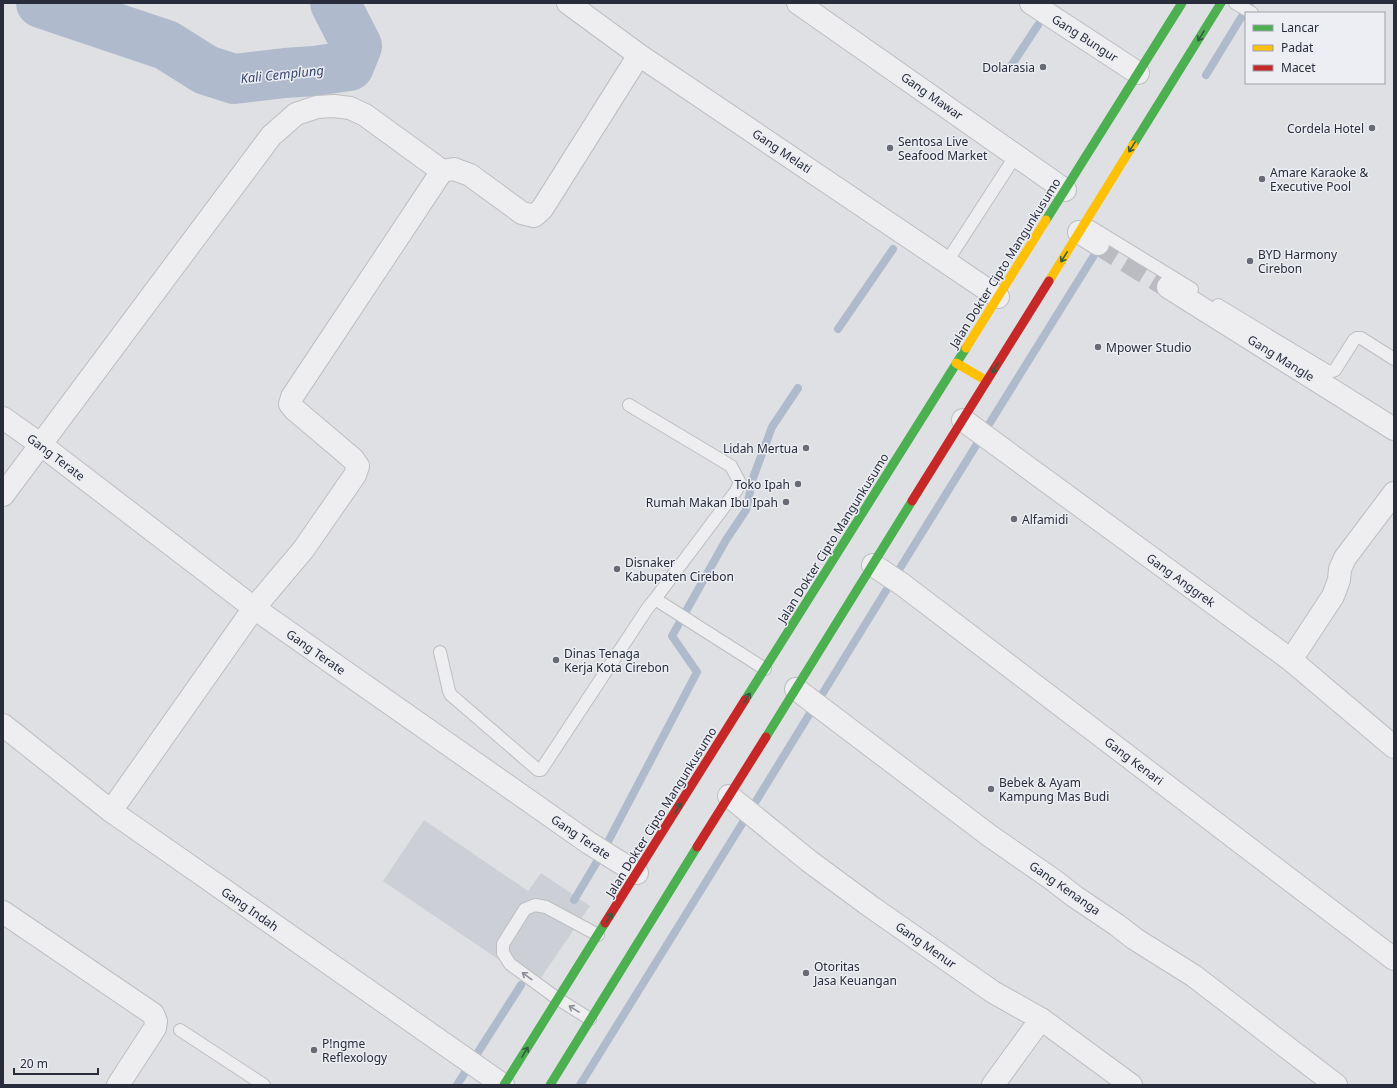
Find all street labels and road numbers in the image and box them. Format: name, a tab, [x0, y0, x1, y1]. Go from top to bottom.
street label: Gang Bungur	[1049, 10, 1121, 66]
street label: Gang Mawar	[898, 68, 966, 124]
street label: Gang Melati	[749, 125, 815, 177]
street label: Jalan Dokter Cipto Mangunkusumo	[945, 175, 1065, 352]
street label: Gang Mangle	[1244, 331, 1318, 385]
street label: Gang Terate	[24, 430, 89, 485]
street label: Jalan Dokter Cipto Mangunkusumo	[773, 450, 893, 627]
street label: Gang Anggrek	[1143, 549, 1219, 611]
street label: Gang Terate	[283, 625, 349, 679]
street label: Jalan Dokter Cipto Mangunkusumo	[601, 724, 721, 901]
street label: Gang Kenari	[1101, 733, 1167, 789]
street label: Gang Terate	[548, 811, 614, 863]
street label: Gang Kenanga	[1026, 857, 1104, 919]
street label: Gang Indah	[218, 883, 282, 935]
street label: Gang Menur	[892, 918, 960, 972]

